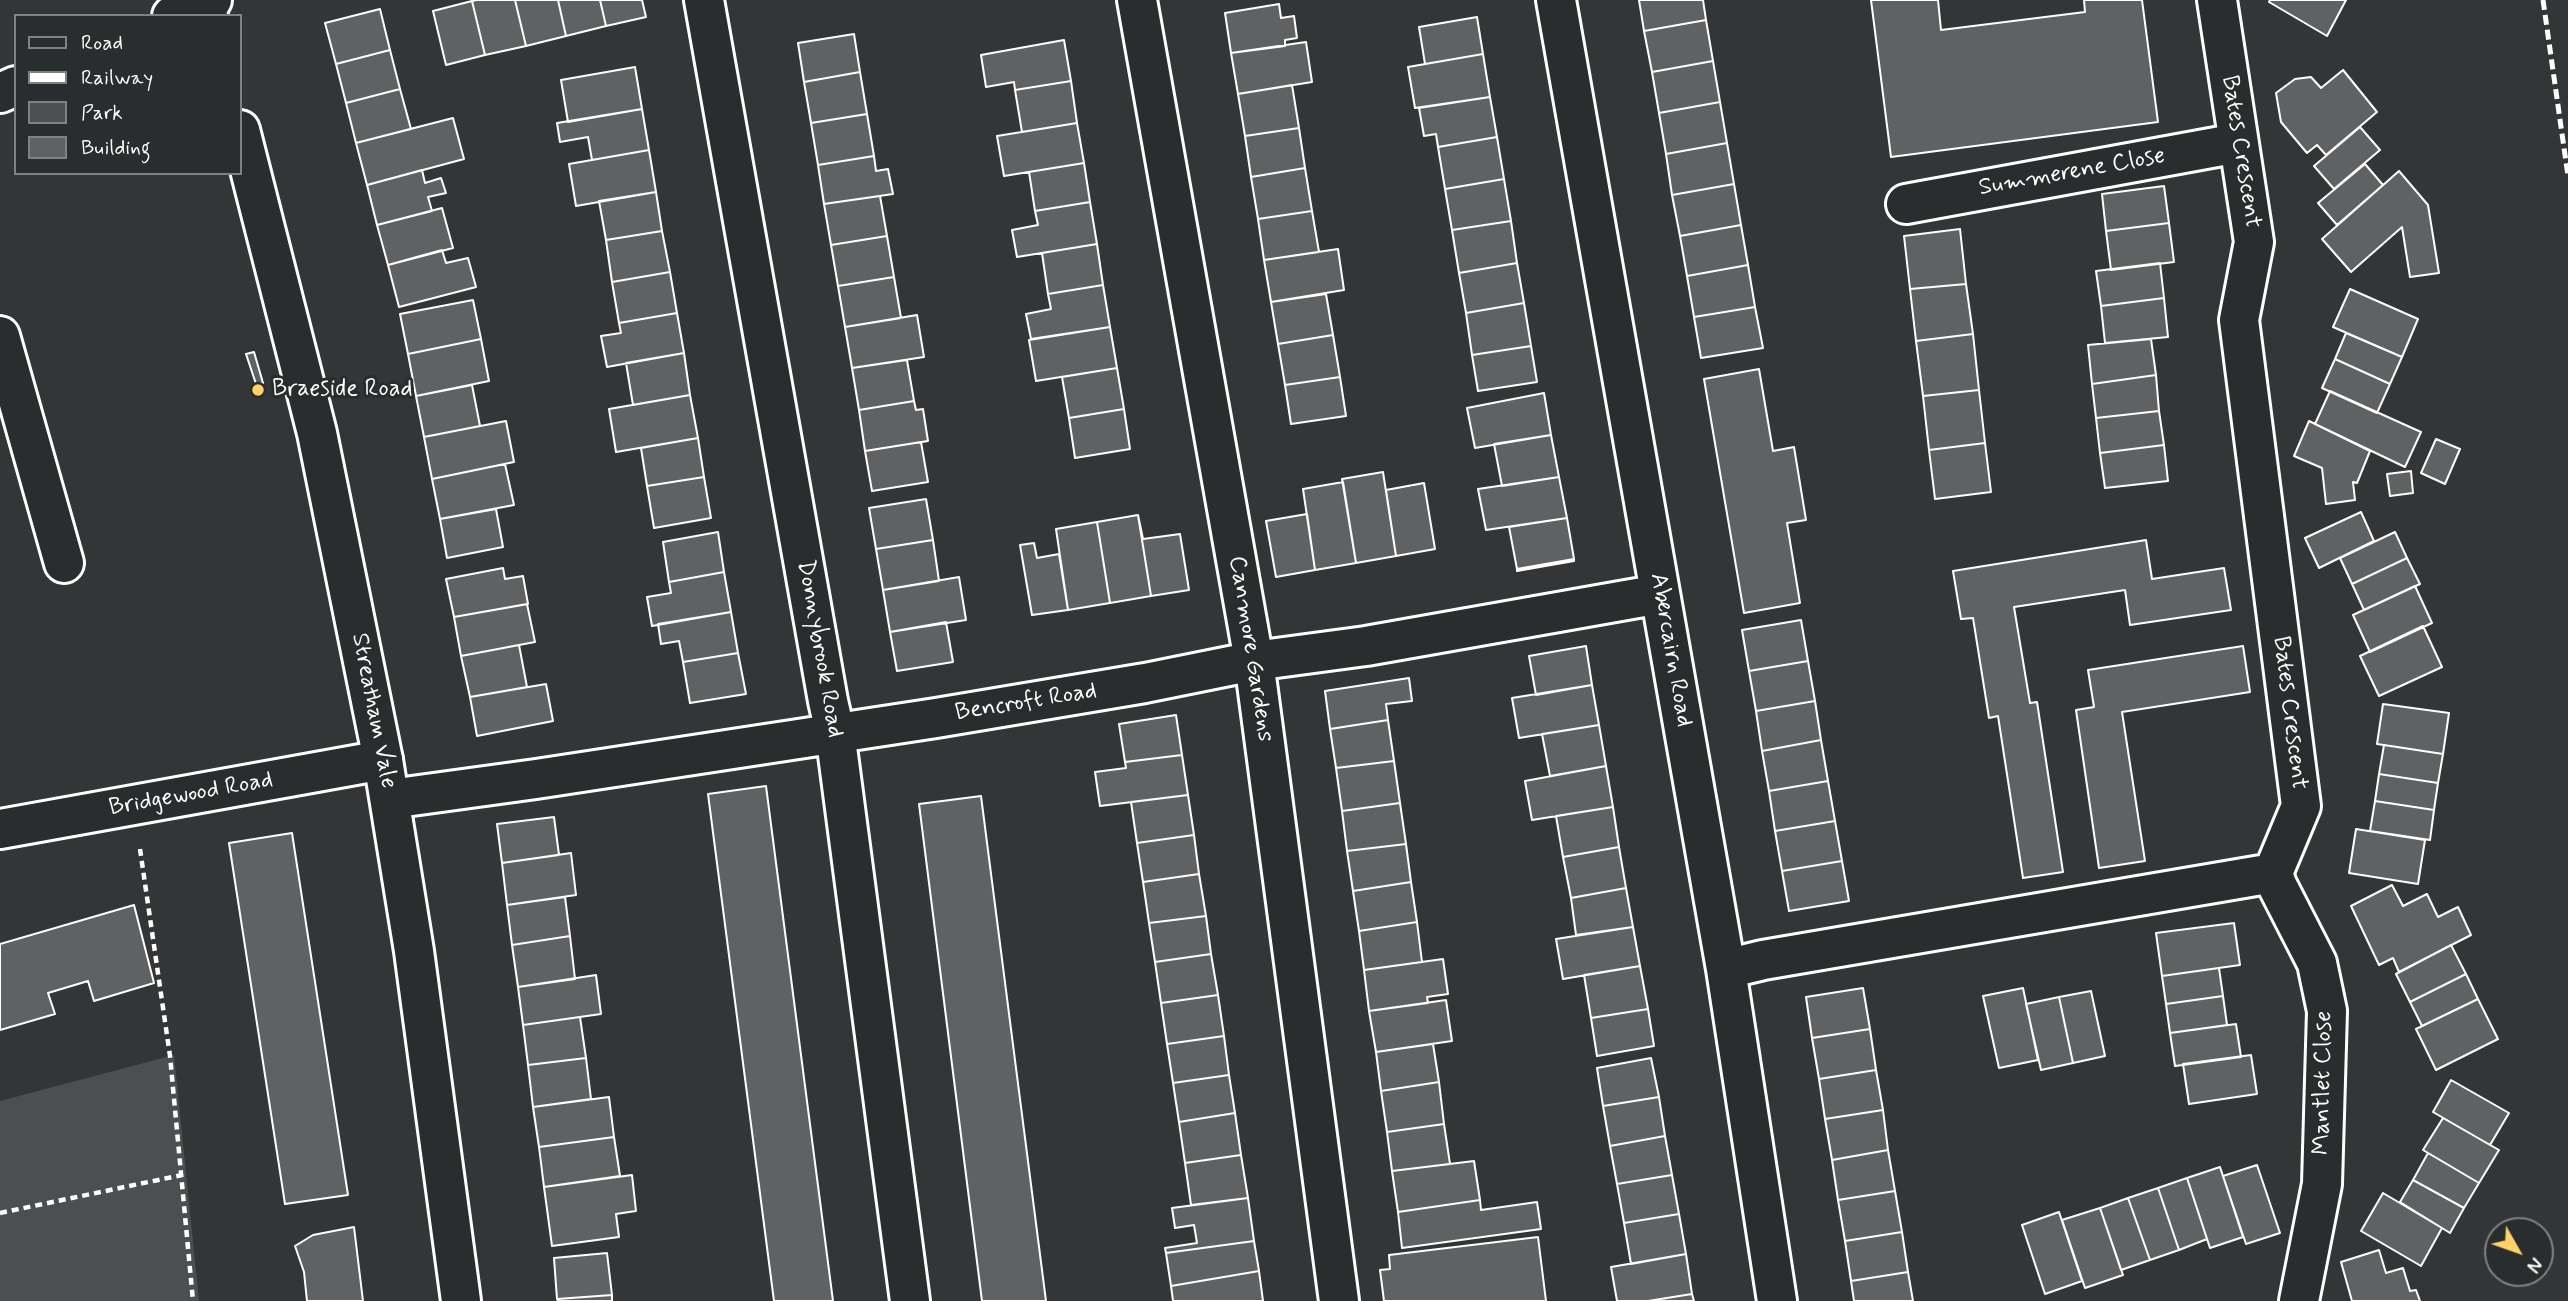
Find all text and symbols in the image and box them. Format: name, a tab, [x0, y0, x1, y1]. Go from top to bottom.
legend	[14, 14, 242, 175]
text: Road	[81, 29, 123, 57]
text: Railway	[81, 64, 153, 92]
street label: Bates Crescent	[2214, 74, 2266, 230]
text: Park	[81, 99, 123, 127]
text: Building	[81, 134, 151, 162]
street label: Summerene Close	[1977, 142, 2167, 204]
place label: Braeside Road	[272, 376, 413, 404]
marker: Braeside Road	[250, 382, 266, 398]
street label: Canmore Gardens	[1221, 554, 1279, 744]
street label: Donnybrook Road	[789, 558, 849, 740]
street label: Abercairn Road	[1642, 571, 1698, 729]
street label: Streatham Vale	[344, 631, 402, 791]
street label: Bates Crescent	[2265, 635, 2313, 791]
street label: Bencroft Road	[953, 678, 1099, 728]
street label: Bridgewood Road	[107, 766, 275, 824]
street label: Mantlet Close	[2308, 1011, 2340, 1155]
north arrow	[2484, 1217, 2554, 1287]
text: N	[2520, 1252, 2548, 1277]

